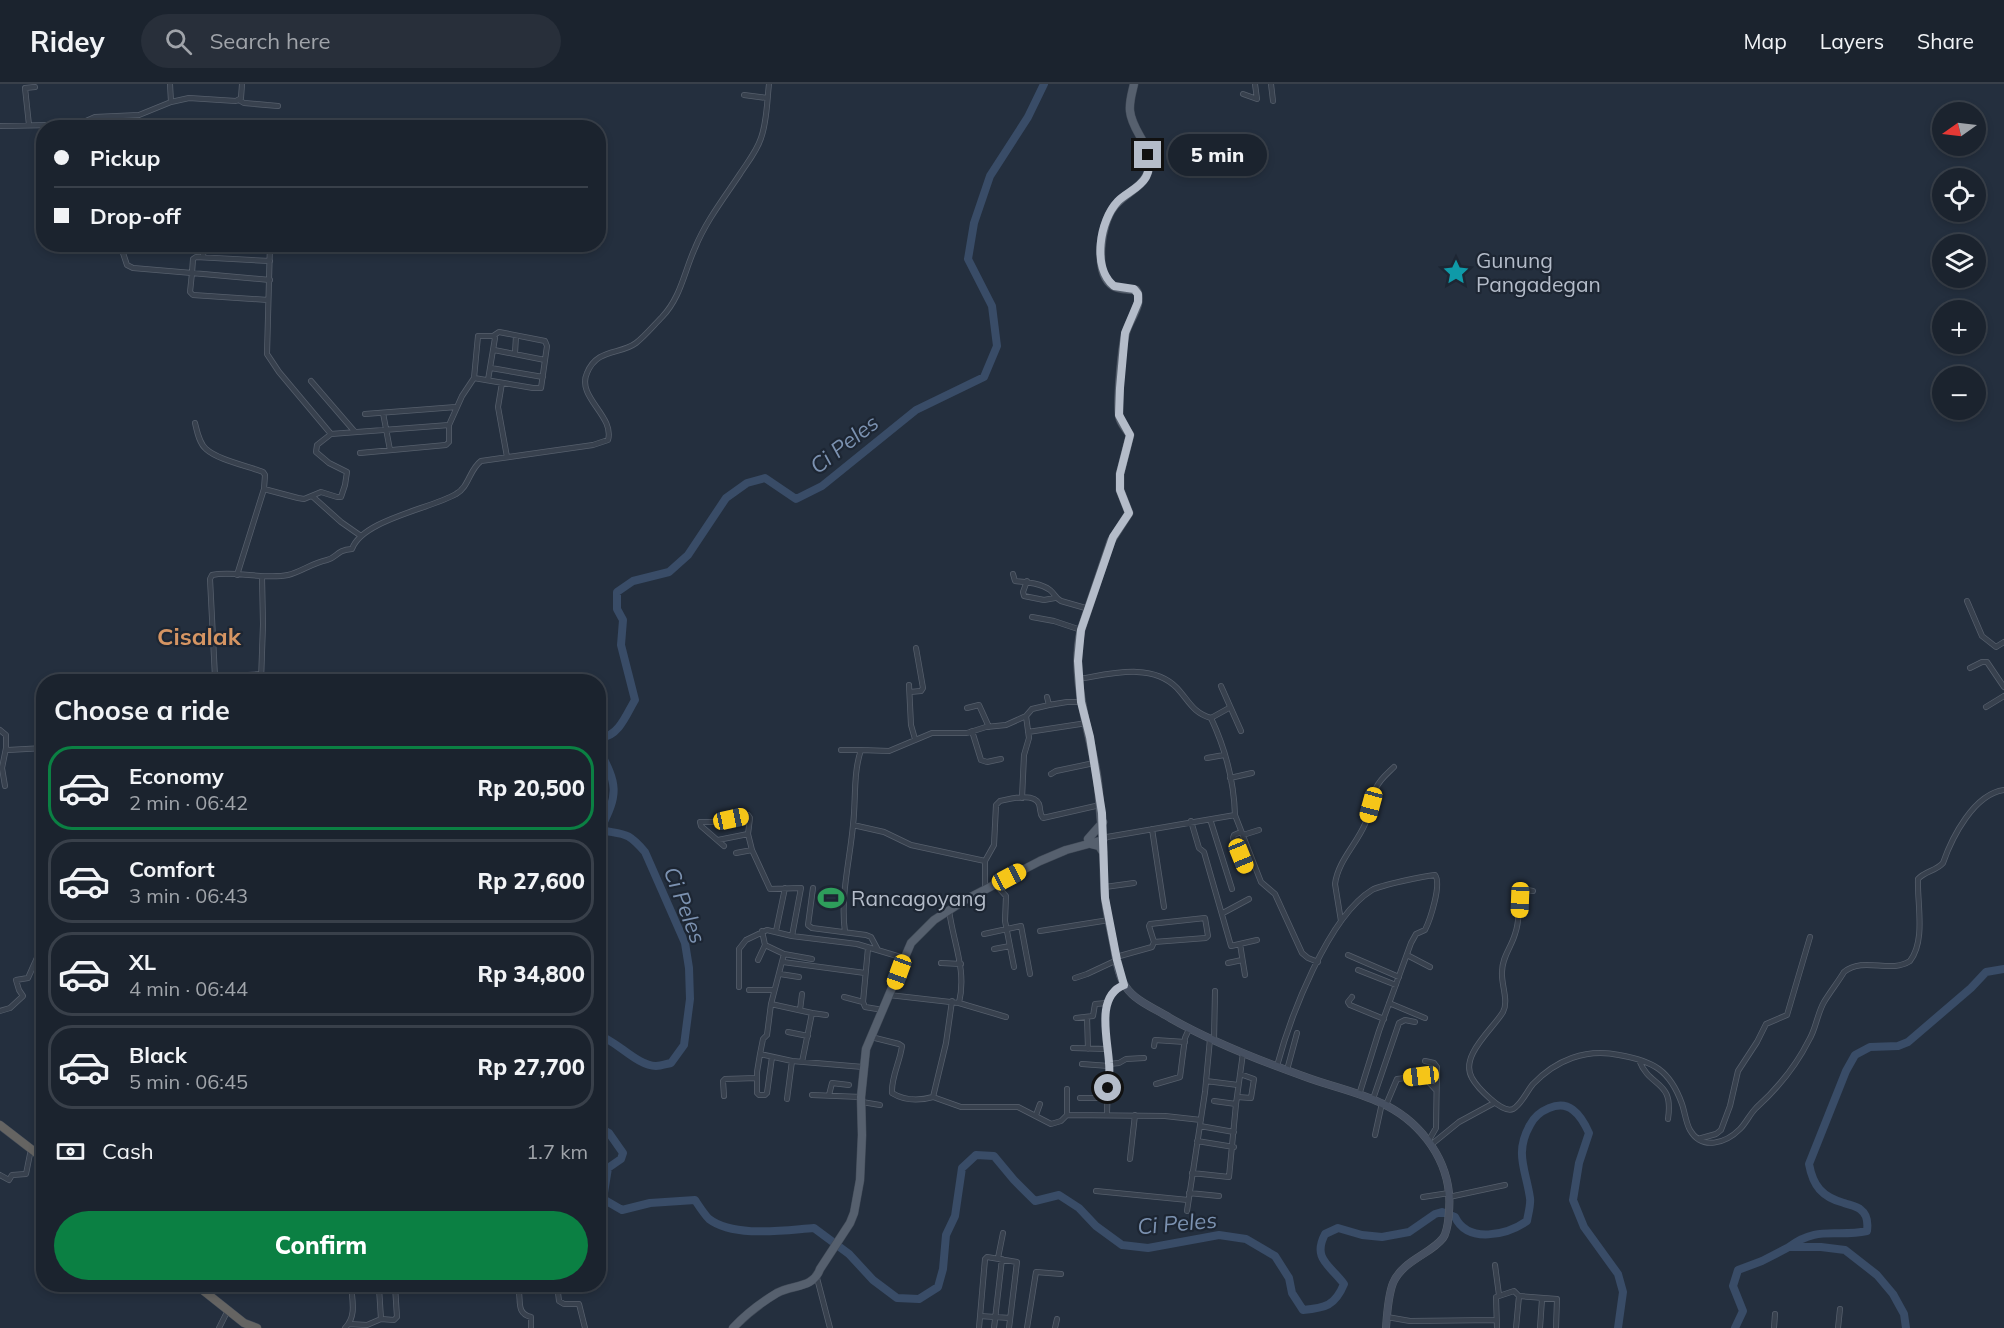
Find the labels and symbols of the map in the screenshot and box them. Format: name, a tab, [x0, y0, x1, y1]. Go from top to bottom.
north arrow	[1932, 102, 1986, 156]
callout: 5 min	[1169, 134, 1268, 176]
route end	[1134, 141, 1161, 168]
place label: Gunung Pangadegan	[1476, 247, 1601, 297]
place icon: Gunung Pangadegan	[1441, 257, 1471, 287]
water label: Ci Peles	[804, 408, 884, 480]
district label: Cisalak	[157, 621, 242, 651]
car	[1358, 785, 1384, 825]
car	[712, 806, 750, 832]
car	[1226, 836, 1256, 876]
car	[989, 861, 1029, 893]
water label: Ci Peles	[658, 863, 712, 947]
car	[1510, 882, 1530, 918]
sports icon: Rancagoyang	[816, 883, 846, 913]
place label: Rancagoyang	[851, 885, 986, 911]
car	[884, 952, 914, 992]
car	[1402, 1065, 1440, 1087]
route start	[1094, 1074, 1121, 1101]
water label: Ci Peles	[1136, 1206, 1218, 1240]

